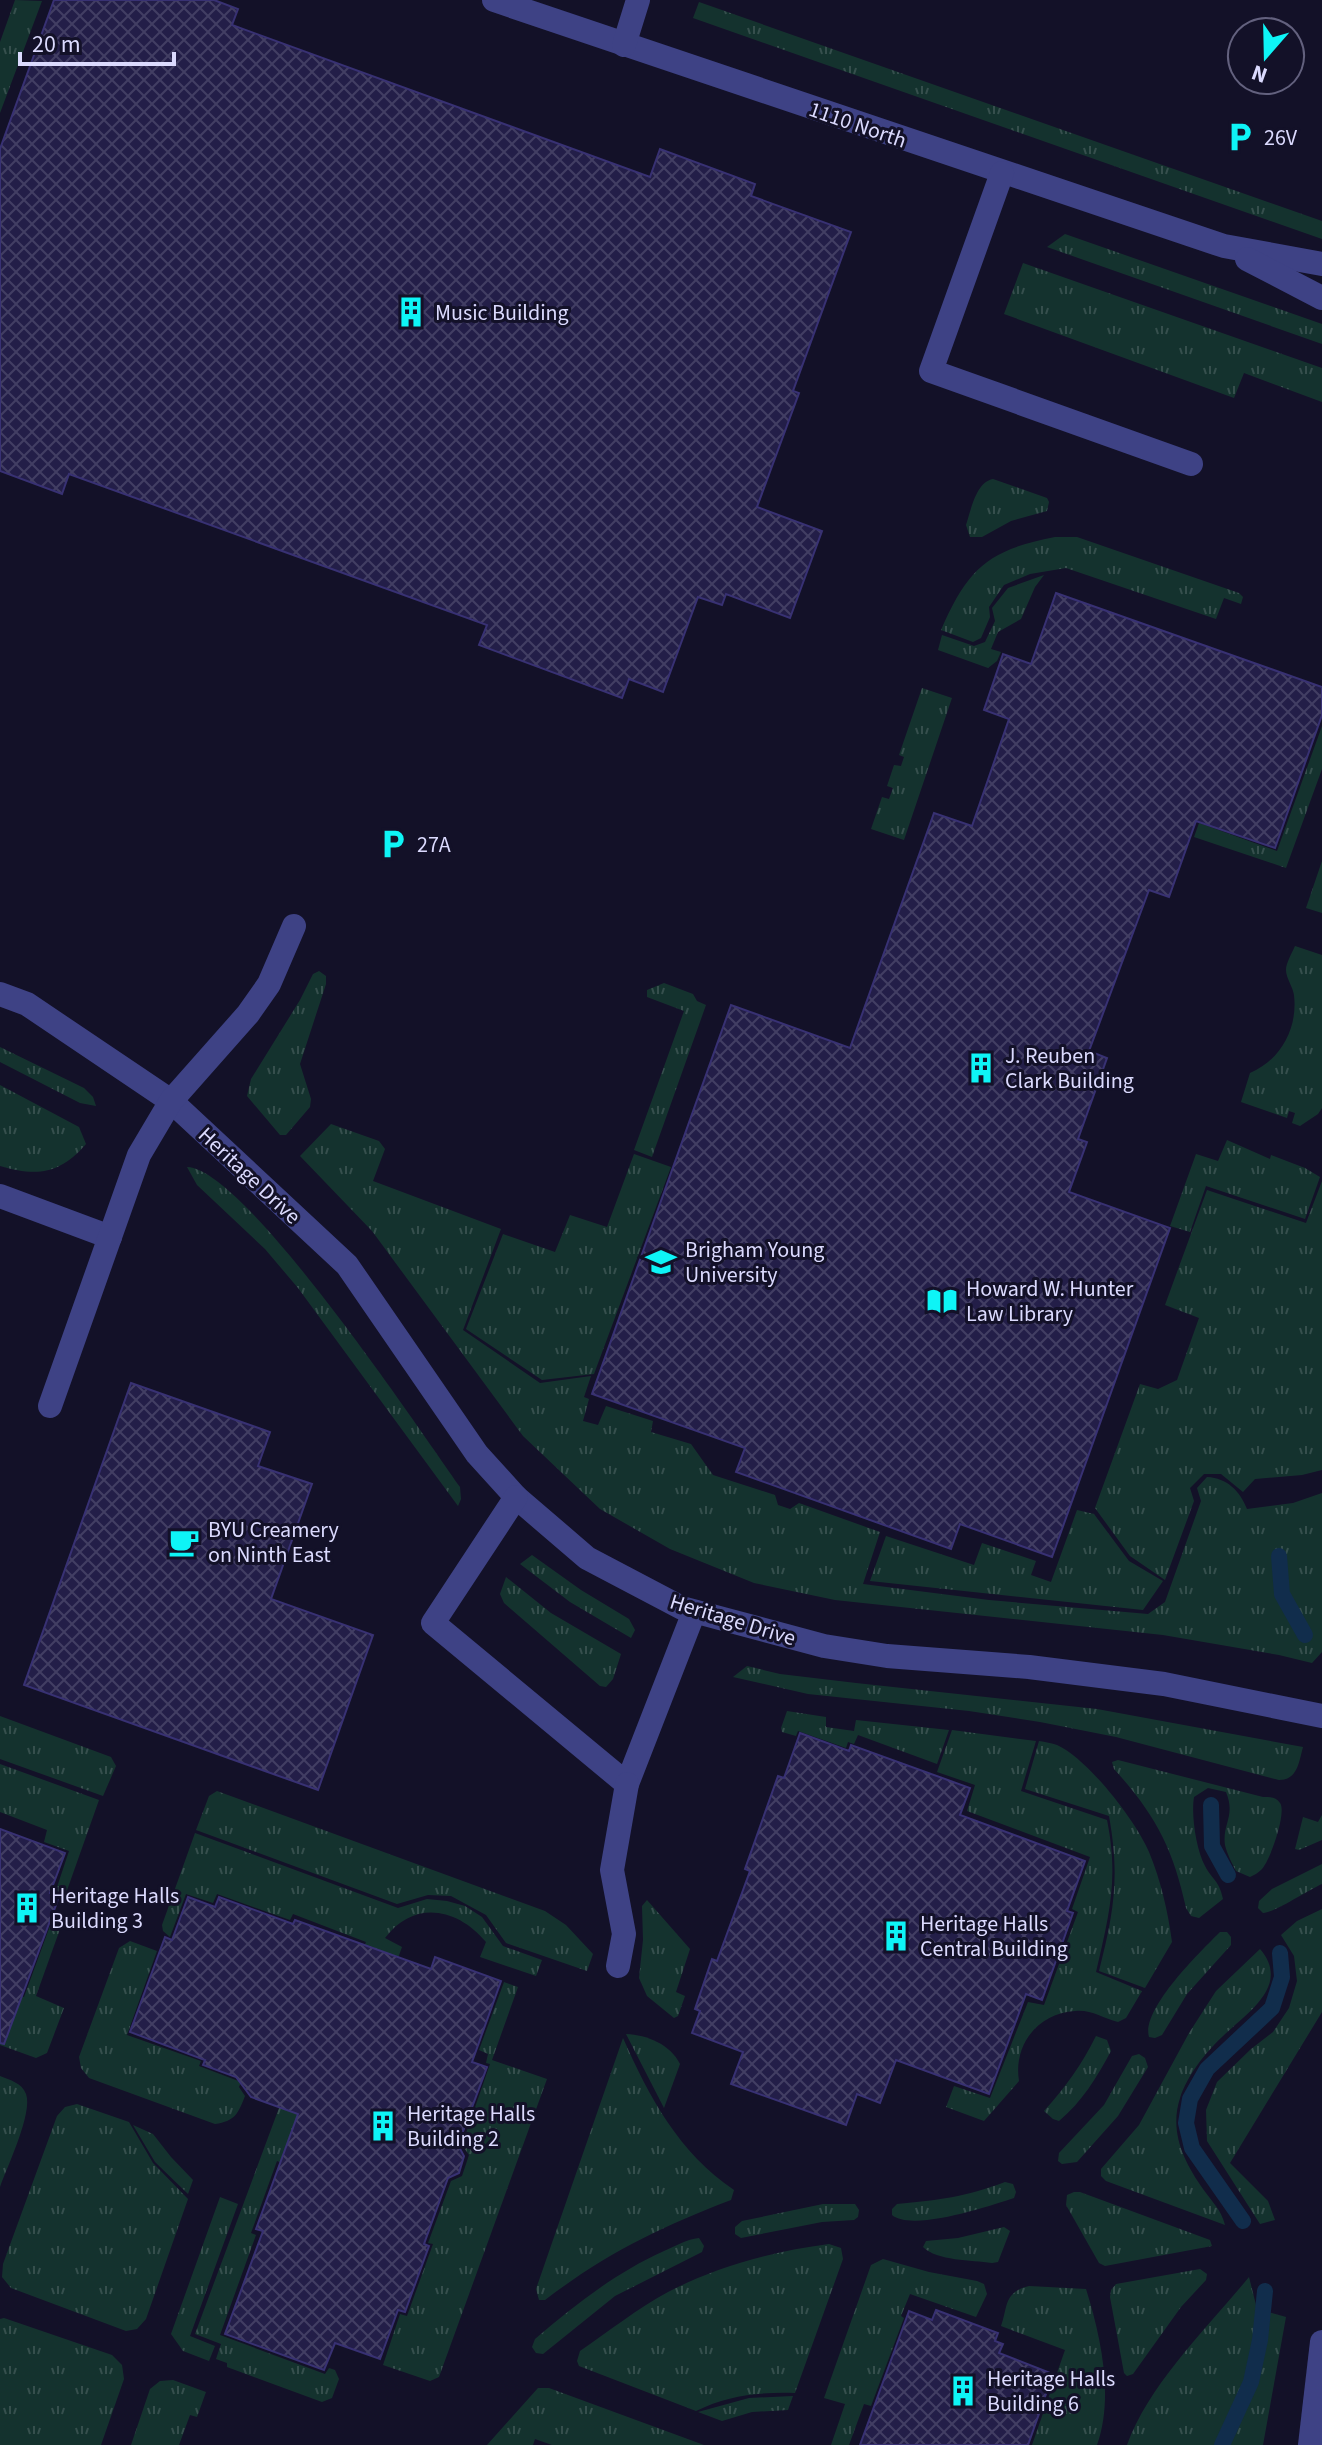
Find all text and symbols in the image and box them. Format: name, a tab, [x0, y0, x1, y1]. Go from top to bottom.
scale bar	[20, 16, 174, 66]
north arrow	[1226, 16, 1306, 96]
text: 20 m	[32, 27, 81, 62]
text: N	[1247, 56, 1272, 91]
street label: 1110 North	[805, 93, 911, 157]
parking icon: 26V	[1223, 120, 1257, 154]
place label: 26V	[1264, 122, 1298, 154]
building icon: Music Building	[394, 295, 428, 329]
place label: Music Building	[435, 297, 569, 329]
parking icon: 27A	[376, 827, 410, 861]
place label: 27A	[417, 829, 451, 861]
place label: J. Reuben Clark Building	[1005, 1040, 1134, 1097]
building icon: J. Reuben Clark Building	[964, 1051, 998, 1085]
street label: Heritage Drive	[191, 1120, 308, 1232]
place label: Brigham Young University	[685, 1234, 824, 1291]
school or university icon: Brigham Young University	[644, 1245, 678, 1279]
place label: Howard W. Hunter Law Library	[966, 1273, 1134, 1330]
library icon: Howard W. Hunter Law Library	[925, 1284, 959, 1318]
place label: BYU Creamery on Ninth East	[208, 1514, 339, 1571]
cafe icon: BYU Creamery on Ninth East	[167, 1525, 201, 1559]
street label: Heritage Drive	[666, 1586, 800, 1654]
place label: Heritage Halls Building 3	[51, 1880, 179, 1937]
building icon: Heritage Halls Building 3	[10, 1891, 44, 1925]
place label: Heritage Halls Central Building	[920, 1908, 1068, 1965]
building icon: Heritage Halls Central Building	[879, 1919, 913, 1953]
place label: Heritage Halls Building 2	[407, 2098, 535, 2155]
building icon: Heritage Halls Building 2	[366, 2109, 400, 2143]
place label: Heritage Halls Building 6	[987, 2363, 1115, 2420]
building icon: Heritage Halls Building 6	[946, 2374, 980, 2408]

